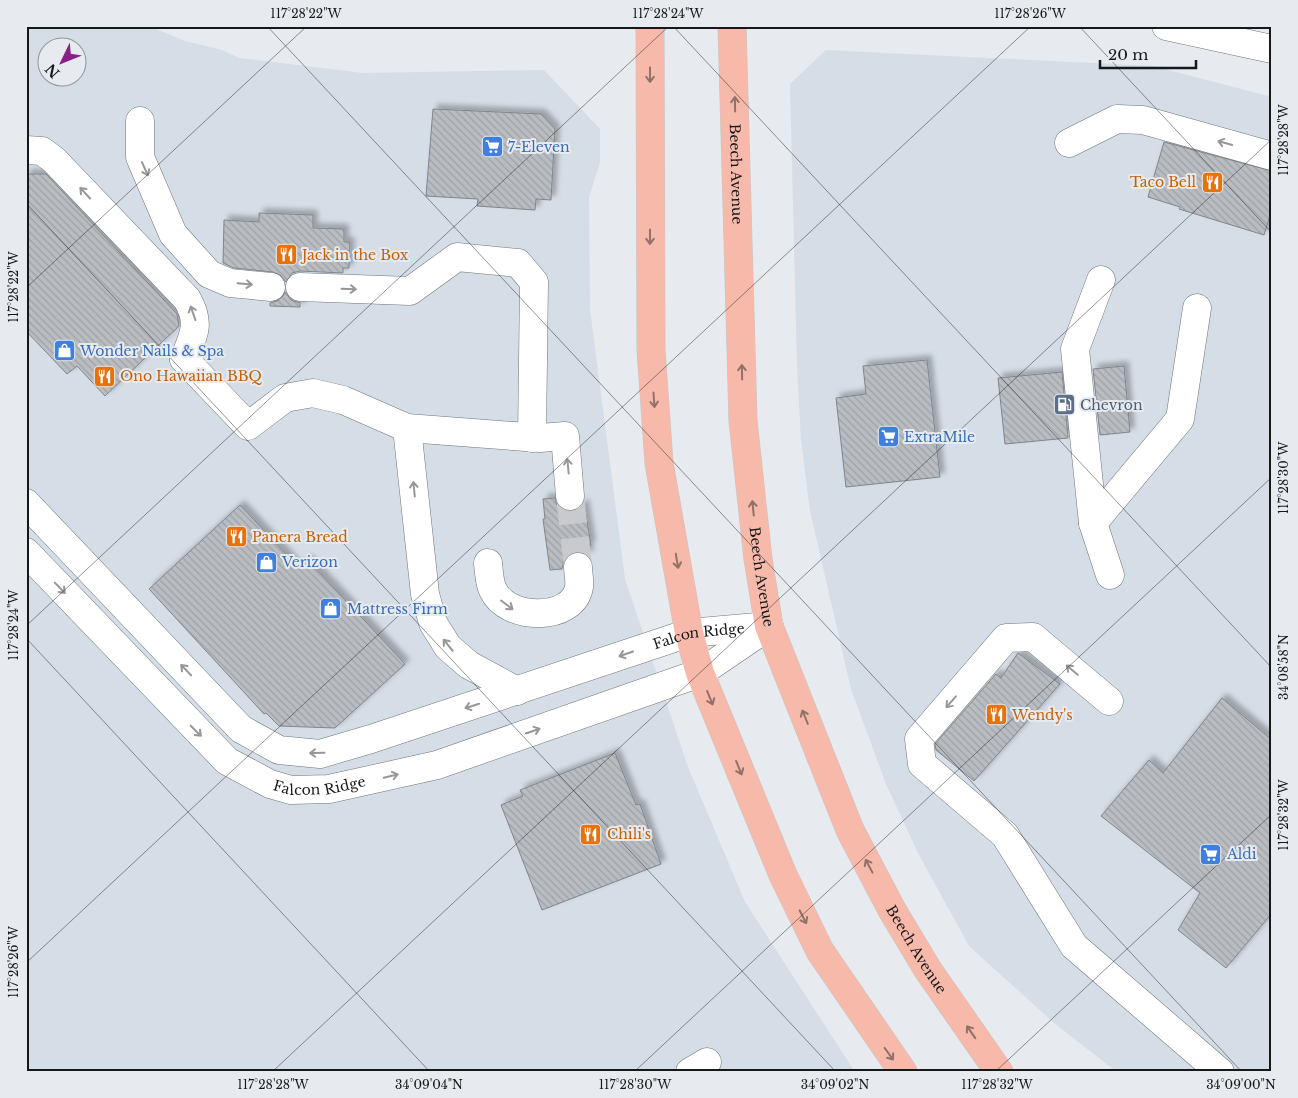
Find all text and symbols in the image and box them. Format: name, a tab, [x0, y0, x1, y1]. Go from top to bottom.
text: 117°28'22"W	[270, 6, 343, 21]
text: 117°28'24"W	[633, 6, 704, 21]
text: 117°28'26"W	[994, 6, 1067, 21]
north arrow	[38, 38, 88, 88]
scale bar	[1100, 38, 1197, 70]
text: 20 m	[1108, 45, 1148, 64]
text: N	[41, 60, 64, 82]
one-way arrow	[645, 66, 655, 83]
one-way arrow	[731, 97, 740, 113]
text: 117°28'28"W	[1276, 103, 1291, 176]
street label: Beech Avenue	[726, 123, 747, 225]
supermarket icon: 7-Eleven	[480, 135, 504, 159]
one-way arrow	[1217, 137, 1233, 147]
place label: 7-Eleven	[508, 138, 570, 156]
one-way arrow	[140, 161, 150, 176]
restaurant icon: Taco Bell	[1200, 170, 1224, 194]
place label: Taco Bell	[1130, 173, 1196, 191]
one-way arrow	[79, 186, 91, 199]
one-way arrow	[645, 229, 655, 245]
restaurant icon: Jack in the Box	[274, 243, 298, 267]
place label: Jack in the Box	[300, 246, 409, 264]
text: 117°28'22"W	[6, 250, 21, 323]
one-way arrow	[236, 280, 252, 289]
one-way arrow	[341, 284, 357, 293]
one-way arrow	[187, 305, 197, 321]
shop icon: Wonder Nails & Spa	[52, 339, 76, 363]
place label: Wonder Nails & Spa	[79, 342, 224, 360]
restaurant icon: Ono Hawaiian BBQ	[92, 364, 116, 388]
one-way arrow	[737, 364, 747, 380]
place label: Ono Hawaiian BBQ	[120, 367, 262, 385]
one-way arrow	[650, 392, 659, 408]
fuel station icon: Chevron	[1052, 393, 1076, 417]
place label: Chevron	[1080, 396, 1143, 414]
supermarket icon: ExtraMile	[876, 425, 900, 449]
place label: ExtraMile	[904, 428, 975, 446]
text: 117°28'30"W	[1276, 441, 1291, 514]
one-way arrow	[563, 458, 572, 474]
one-way arrow	[409, 481, 419, 497]
one-way arrow	[748, 501, 758, 517]
restaurant icon: Panera Bread	[224, 525, 248, 549]
street label: Beech Avenue	[746, 526, 778, 628]
place label: Panera Bread	[252, 528, 348, 546]
shop icon: Verizon	[254, 550, 278, 574]
one-way arrow	[673, 552, 682, 568]
place label: Verizon	[281, 553, 338, 571]
one-way arrow	[54, 581, 66, 594]
text: 117°28'24"W	[6, 589, 21, 660]
shop icon: Mattress Firm	[319, 597, 343, 621]
one-way arrow	[501, 599, 514, 610]
place label: Mattress Firm	[347, 600, 448, 618]
street label: Falcon Ridge	[651, 619, 745, 653]
text: 34°08'58"N	[1276, 634, 1291, 700]
one-way arrow	[443, 639, 454, 652]
one-way arrow	[619, 650, 635, 659]
one-way arrow	[180, 664, 192, 677]
one-way arrow	[1066, 664, 1079, 675]
one-way arrow	[706, 690, 715, 705]
one-way arrow	[945, 695, 956, 708]
one-way arrow	[465, 701, 481, 711]
restaurant icon: Wendy's	[984, 703, 1008, 727]
place label: Wendy's	[1011, 706, 1073, 724]
one-way arrow	[800, 710, 809, 726]
one-way arrow	[190, 725, 202, 737]
one-way arrow	[524, 726, 540, 735]
one-way arrow	[310, 748, 326, 757]
one-way arrow	[734, 760, 744, 775]
one-way arrow	[382, 771, 398, 781]
street label: Falcon Ridge	[271, 772, 367, 799]
text: 117°28'32"W	[1276, 778, 1291, 851]
restaurant icon: Chili's	[579, 822, 603, 846]
place label: Chili's	[607, 825, 651, 843]
supermarket icon: Aldi	[1199, 842, 1223, 866]
place label: Aldi	[1226, 845, 1257, 863]
one-way arrow	[864, 860, 874, 874]
street label: Beech Avenue	[882, 902, 951, 997]
one-way arrow	[799, 909, 808, 924]
text: 117°28'26"W	[6, 925, 21, 998]
one-way arrow	[966, 1025, 976, 1039]
one-way arrow	[884, 1047, 894, 1061]
text: 117°28'28"W	[237, 1077, 310, 1092]
text: 34°09'04"N	[395, 1077, 463, 1092]
text: 117°28'30"W	[599, 1077, 672, 1092]
text: 34°09'02"N	[801, 1077, 869, 1092]
text: 117°28'32"W	[961, 1077, 1034, 1092]
text: 34°09'00"N	[1206, 1077, 1276, 1092]

